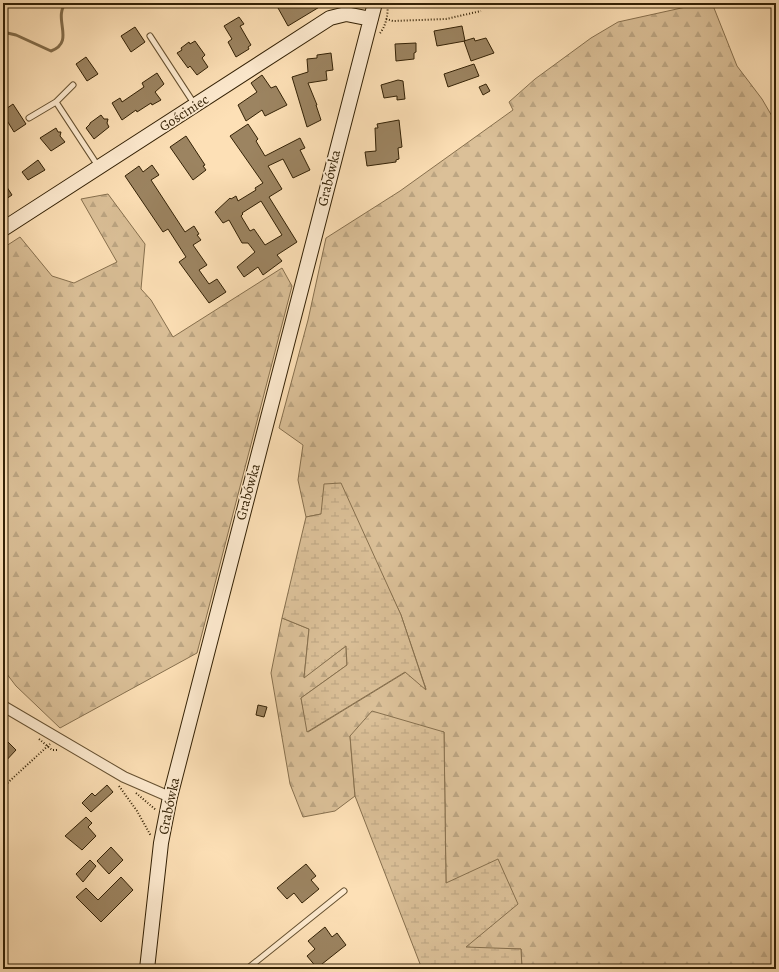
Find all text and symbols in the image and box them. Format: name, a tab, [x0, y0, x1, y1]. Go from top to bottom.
street label: Gościniec	[156, 90, 212, 136]
street label: Grabówka	[313, 147, 345, 208]
street label: Grabówka	[231, 461, 265, 522]
street label: Grabówka	[154, 775, 184, 836]

